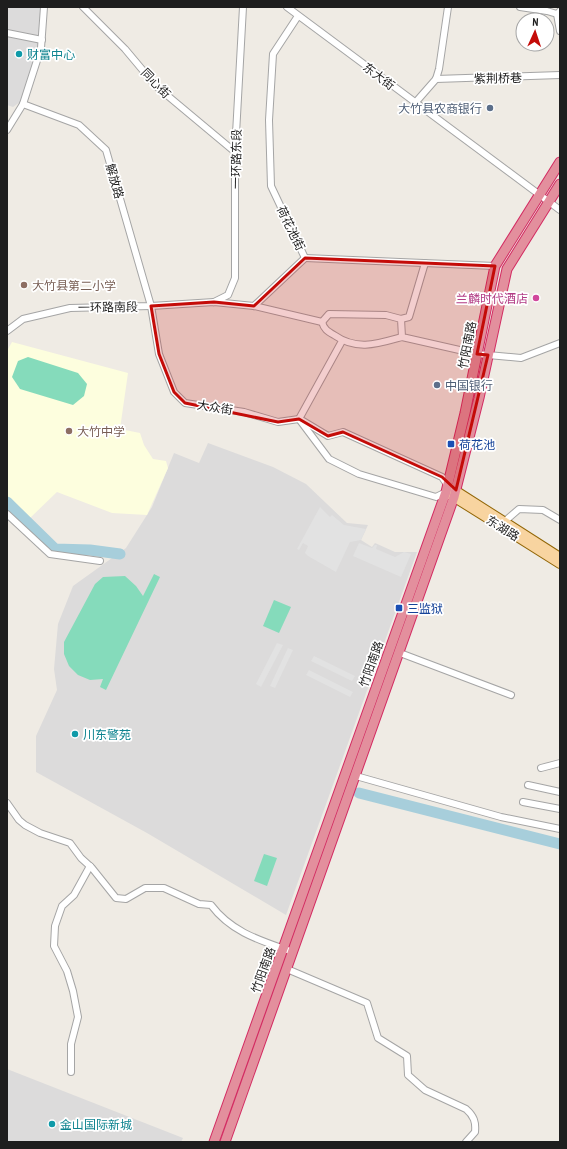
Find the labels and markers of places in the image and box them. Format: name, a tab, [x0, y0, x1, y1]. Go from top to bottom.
place label: 财富中心	[27, 47, 75, 62]
marker: 财富中心	[14, 49, 24, 59]
place label: 大竹县农商银行	[398, 101, 482, 116]
marker: 大竹县农商银行	[485, 103, 495, 113]
place label: 大竹县第二小学	[32, 278, 116, 293]
marker: 大竹县第二小学	[19, 280, 29, 290]
place label: 兰麟时代酒店	[456, 291, 528, 306]
marker: 兰麟时代酒店	[531, 293, 541, 303]
place label: 中国银行	[445, 378, 493, 393]
marker: 中国银行	[432, 380, 442, 390]
place label: 大竹中学	[77, 424, 125, 439]
marker: 大竹中学	[64, 426, 74, 436]
place label: 荷花池	[459, 437, 495, 452]
marker: 荷花池	[446, 439, 456, 449]
place label: 三监狱	[407, 601, 443, 616]
marker: 三监狱	[394, 603, 404, 613]
place label: 川东警苑	[83, 727, 131, 742]
marker: 川东警苑	[70, 729, 80, 739]
place label: 金山国际新城	[60, 1117, 132, 1132]
marker: 金山国际新城	[47, 1119, 57, 1129]

